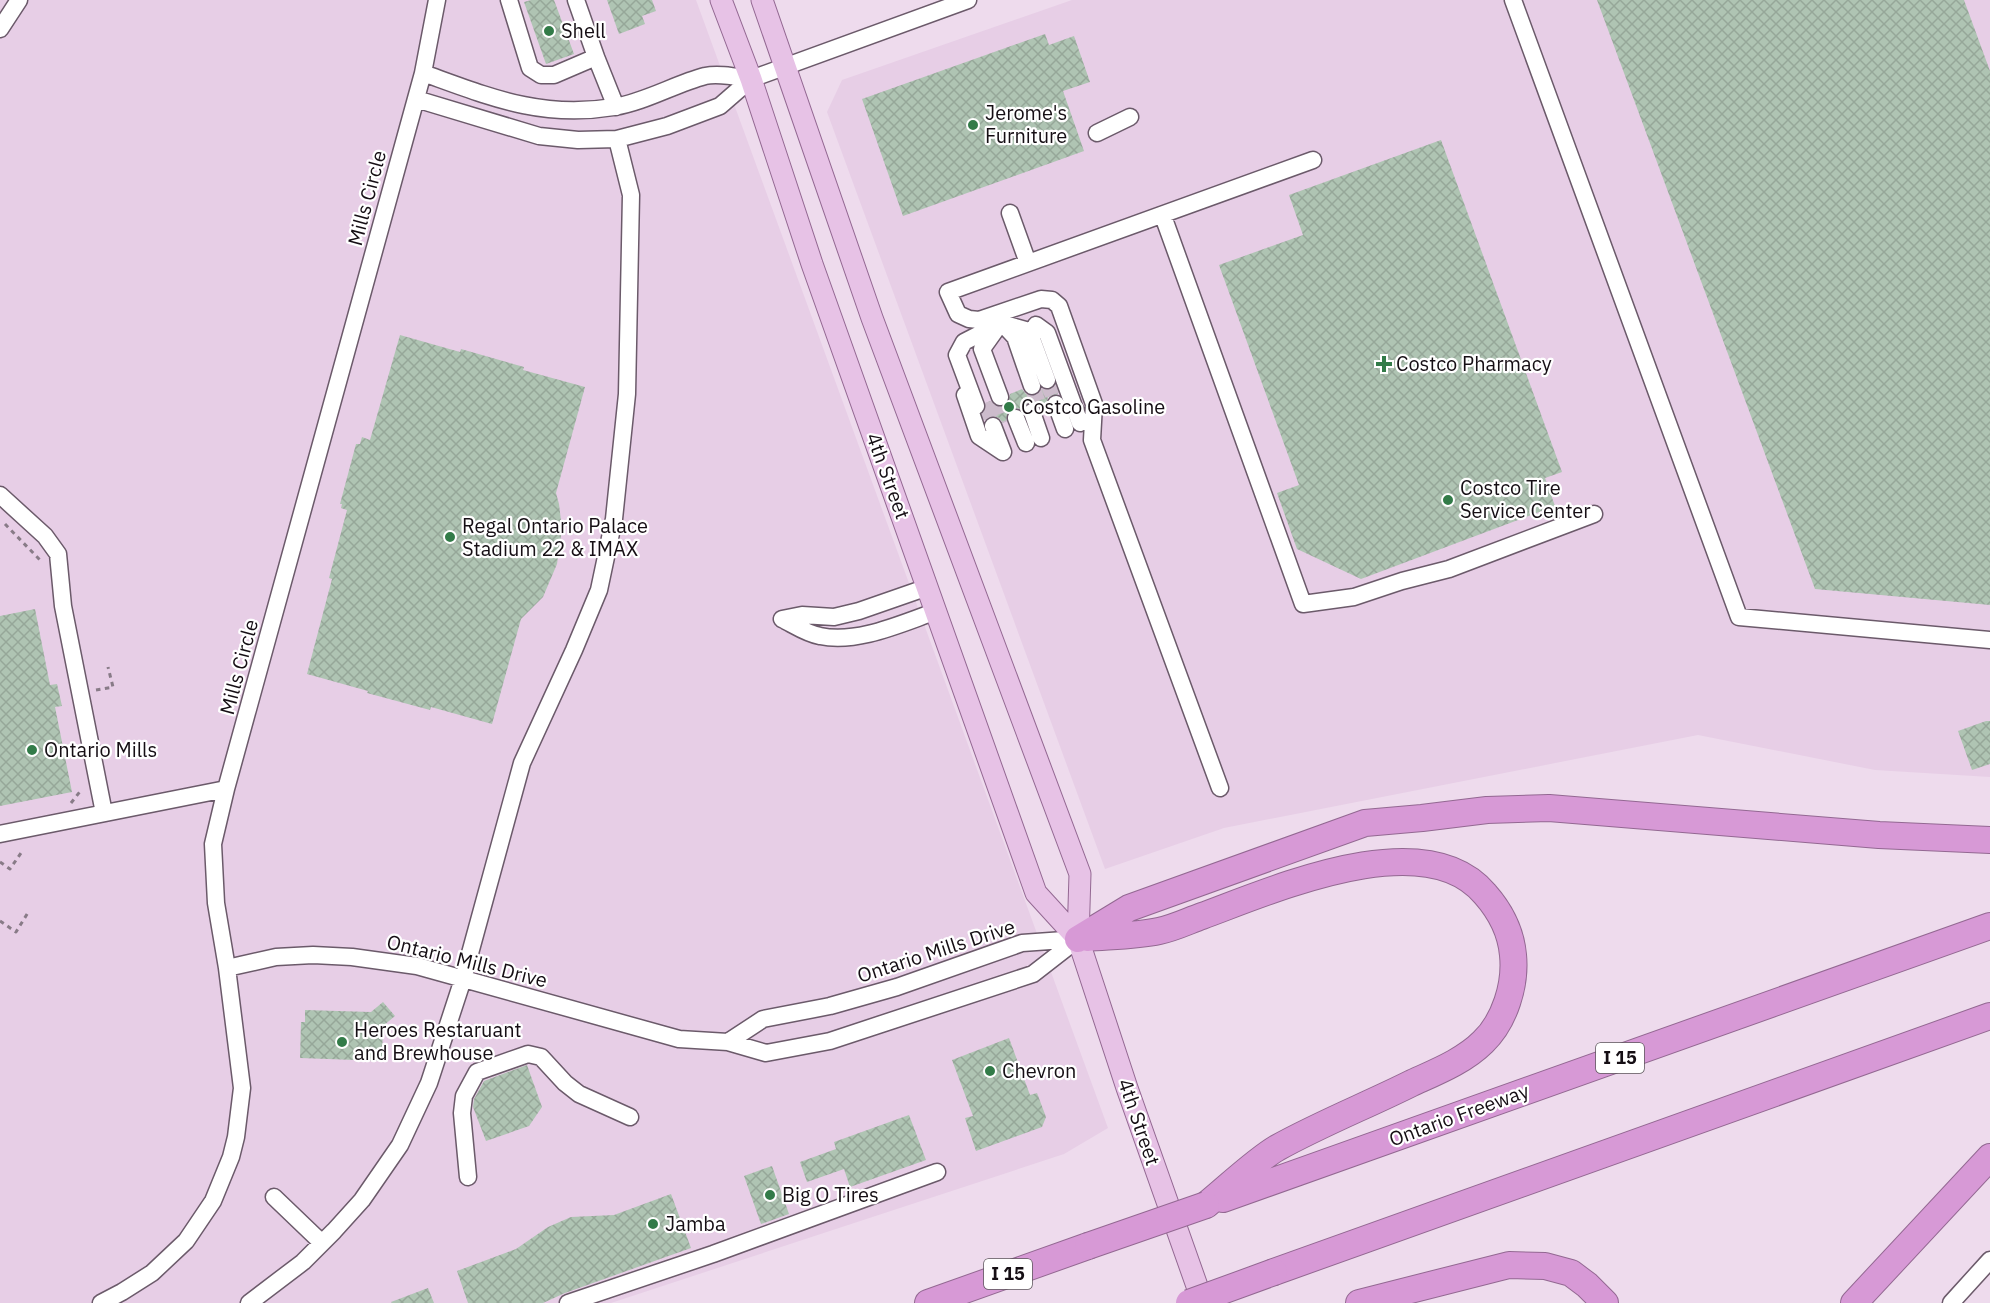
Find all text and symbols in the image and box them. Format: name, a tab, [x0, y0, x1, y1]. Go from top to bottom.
place label: Shell	[561, 17, 606, 44]
marker: Shell	[542, 24, 556, 38]
place label: Jerome's Furniture	[985, 99, 1067, 149]
marker: Jerome's Furniture	[966, 118, 980, 132]
street label: Mills Circle	[341, 147, 392, 249]
place label: Costco Pharmacy	[1396, 350, 1552, 377]
marker: Costco Pharmacy	[1377, 357, 1391, 371]
place label: Costco Gasoline	[1021, 393, 1165, 420]
marker: Costco Gasoline	[1002, 400, 1016, 414]
street label: 4th Street	[860, 429, 917, 523]
place label: Costco Tire Service Center	[1460, 474, 1591, 524]
marker: Costco Tire Service Center	[1441, 493, 1455, 507]
place label: Regal Ontario Palace Stadium 22 & IMAX	[462, 512, 648, 562]
marker: Regal Ontario Palace Stadium 22 & IMAX	[443, 530, 457, 544]
street label: Mills Circle	[213, 616, 264, 718]
place label: Ontario Mills	[44, 736, 157, 763]
marker: Ontario Mills	[25, 743, 39, 757]
street label: Ontario Mills Drive	[854, 912, 1018, 989]
street label: Ontario Mills Drive	[384, 928, 550, 994]
place label: Heroes Restaruant and Brewhouse	[354, 1016, 522, 1066]
marker: Heroes Restaruant and Brewhouse	[335, 1035, 349, 1049]
road number: I 15	[1596, 1043, 1644, 1073]
place label: Chevron	[1002, 1057, 1076, 1084]
marker: Chevron	[983, 1064, 997, 1078]
street label: 4th Street	[1112, 1075, 1167, 1169]
street label: Ontario Freeway	[1385, 1077, 1533, 1152]
place label: Big O Tires	[782, 1181, 879, 1208]
marker: Big O Tires	[763, 1188, 777, 1202]
place label: Jamba	[665, 1210, 726, 1237]
marker: Jamba	[646, 1217, 660, 1231]
road number: I 15	[984, 1259, 1032, 1289]

